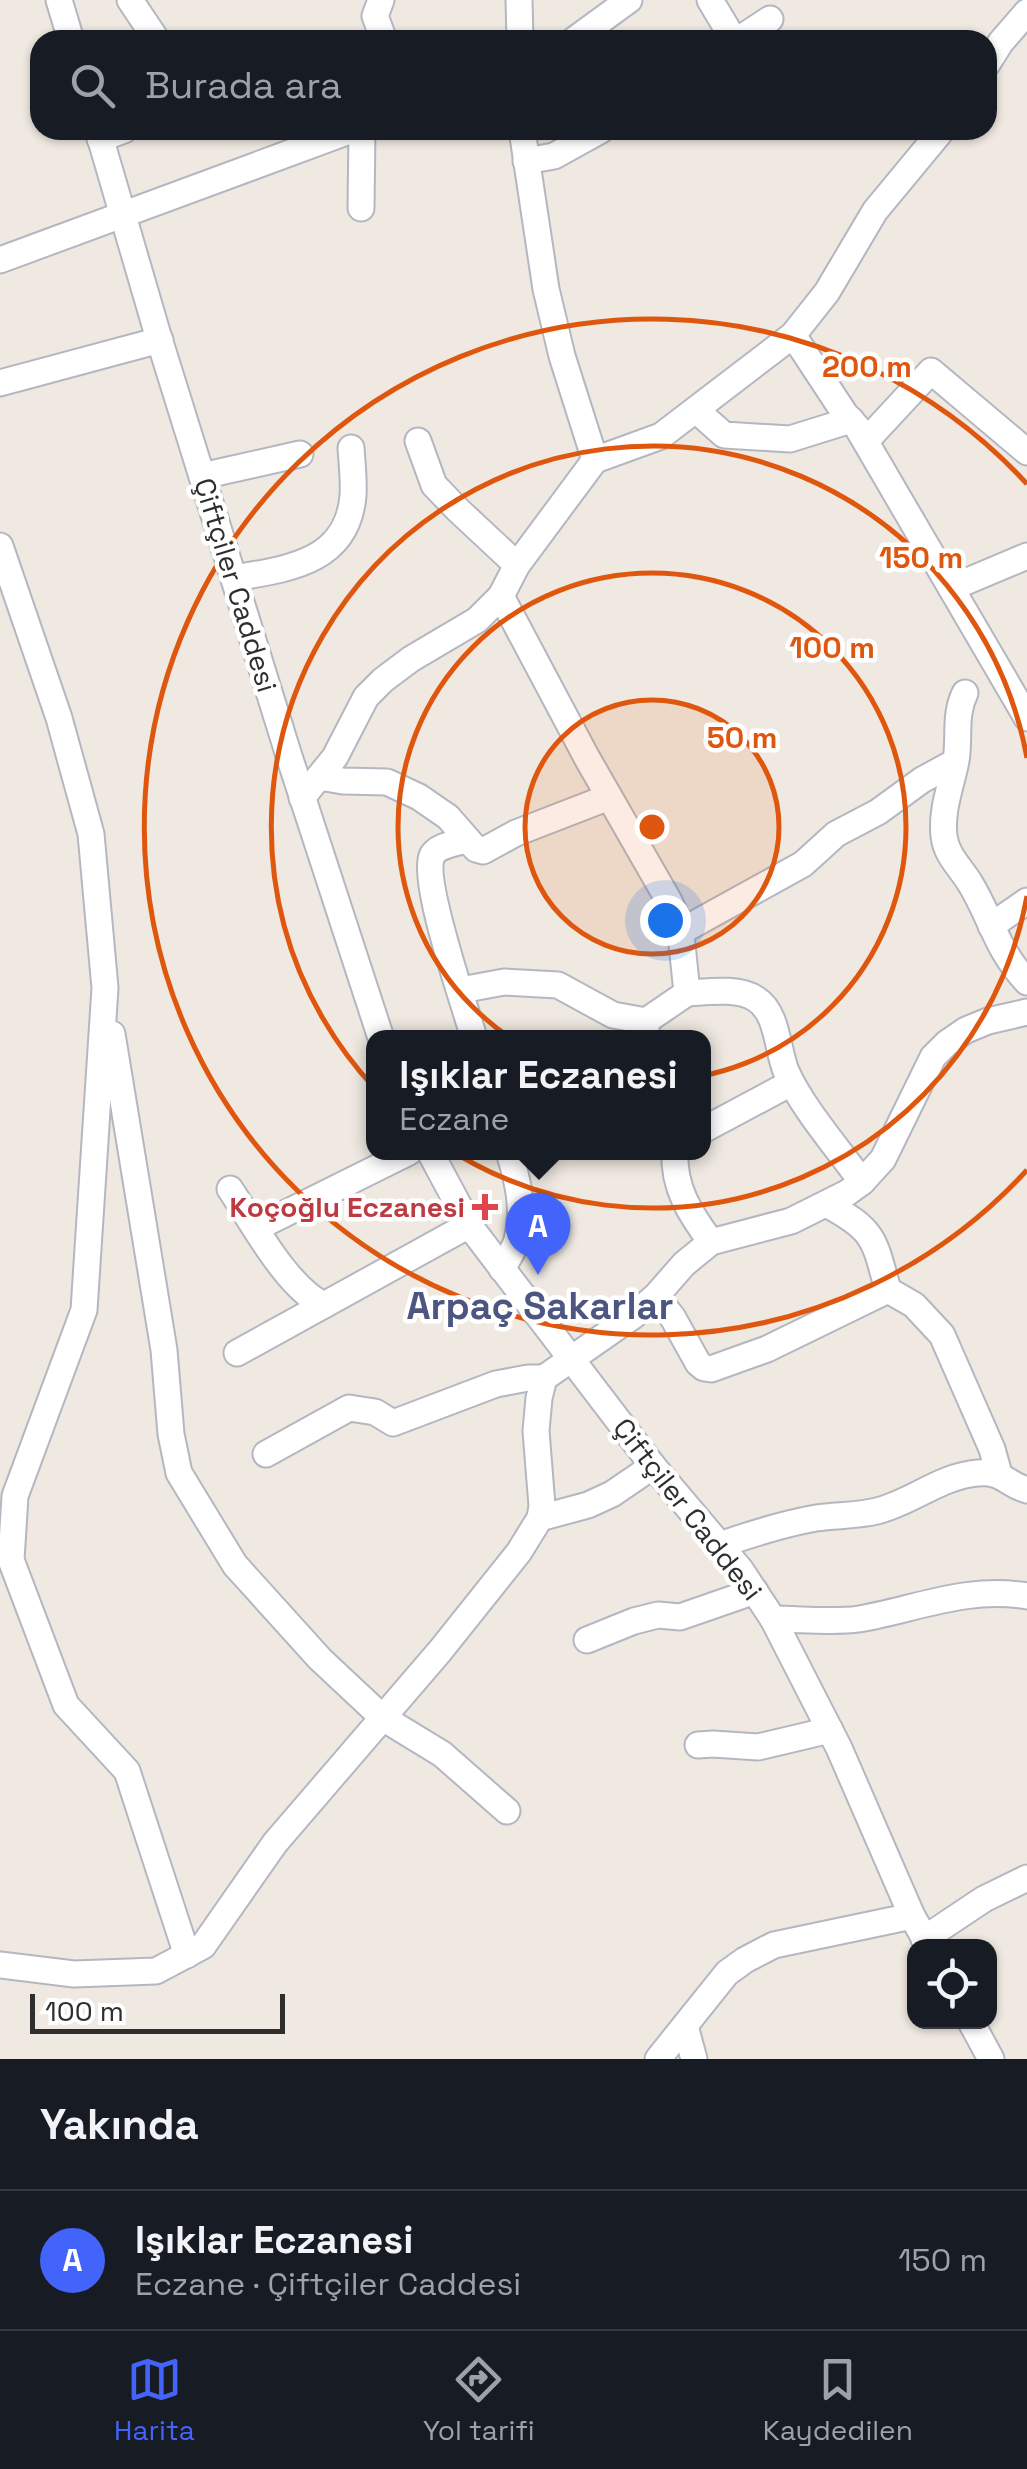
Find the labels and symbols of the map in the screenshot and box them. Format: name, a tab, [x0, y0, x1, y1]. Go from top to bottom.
text: 200 m	[822, 347, 912, 386]
street label: Çiftçiler Caddesi	[186, 474, 286, 696]
text: 150 m	[879, 538, 963, 577]
text: 100 m	[789, 628, 875, 667]
text: 50 m	[707, 718, 777, 757]
centre of rings	[634, 809, 670, 845]
your location	[640, 895, 691, 946]
place label: Koçoğlu Eczanesi	[230, 1189, 465, 1225]
pin: A	[506, 1192, 570, 1275]
marker: Koçoğlu Eczanesi	[474, 1196, 496, 1218]
district label: Arpaç Sakarlar	[406, 1282, 674, 1330]
street label: Çiftçiler Caddesi	[606, 1411, 770, 1607]
scale bar	[30, 1989, 285, 2034]

